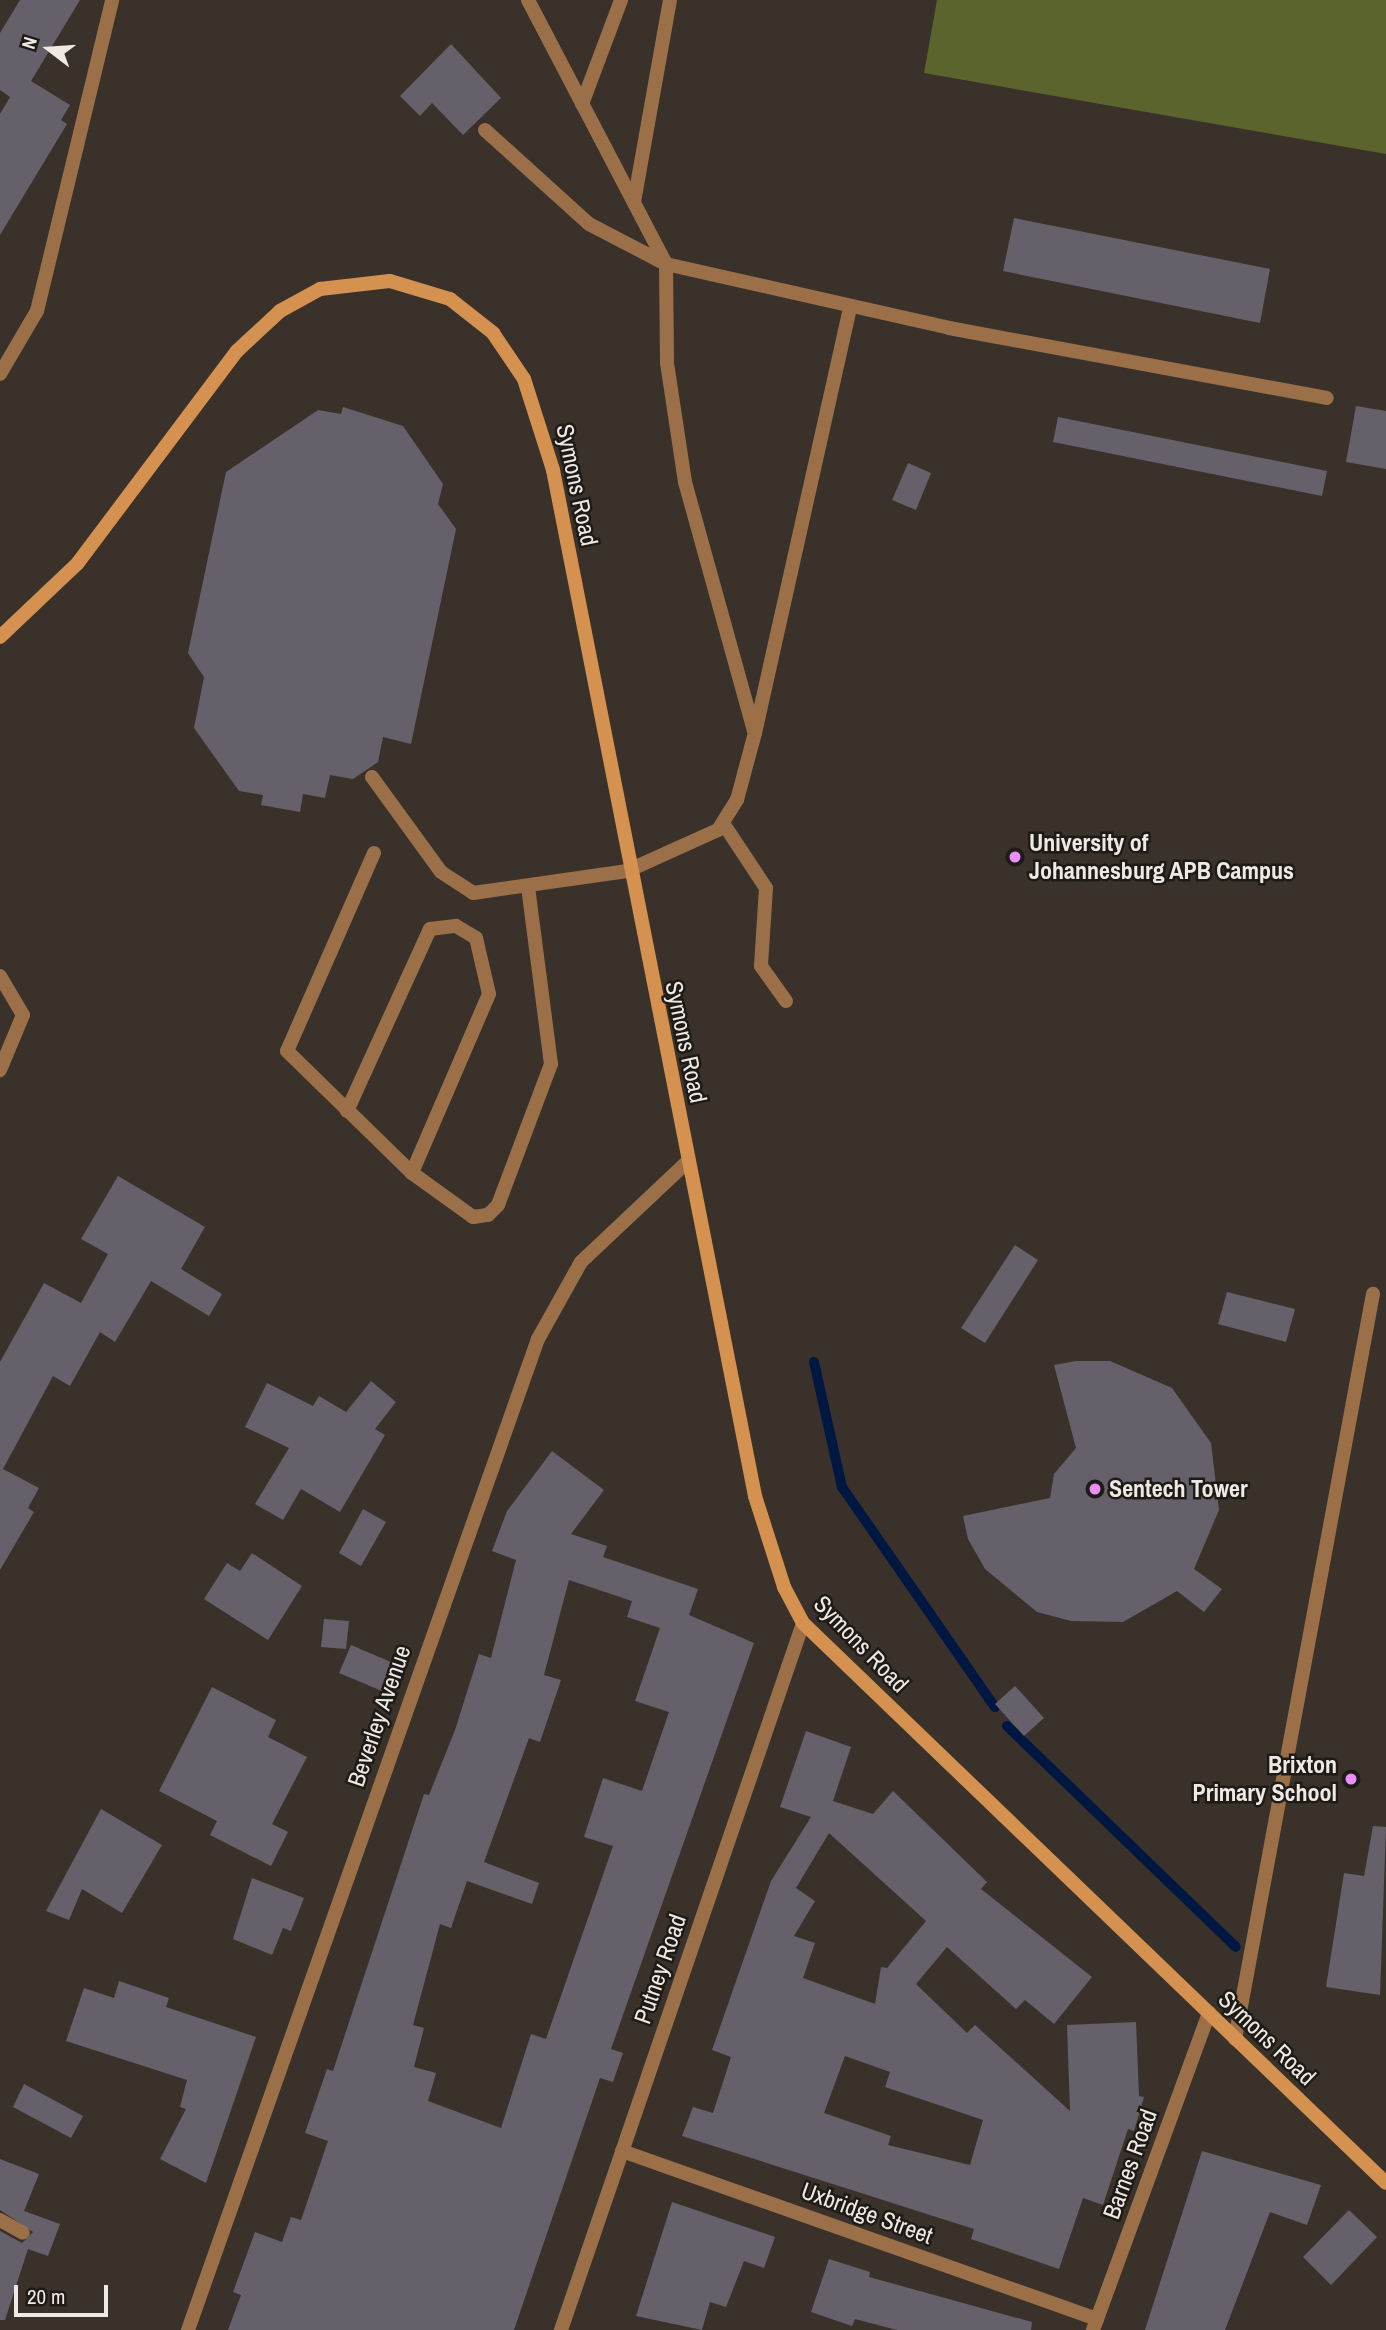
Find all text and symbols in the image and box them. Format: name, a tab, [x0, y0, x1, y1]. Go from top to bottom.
north arrow	[14, 14, 84, 84]
text: N	[15, 34, 43, 52]
street label: Symons Road	[550, 422, 604, 548]
place label: University of Johannesburg APB Campus	[1029, 829, 1295, 885]
marker: University of Johannesburg APB Campus	[1007, 849, 1023, 865]
street label: Symons Road	[659, 979, 713, 1105]
place label: Sentech Tower	[1109, 1475, 1248, 1503]
marker: Sentech Tower	[1087, 1481, 1103, 1497]
street label: Symons Road	[808, 1590, 914, 1698]
street label: Beverley Avenue	[341, 1641, 417, 1791]
place label: Brixton Primary School	[1193, 1751, 1337, 1807]
marker: Brixton Primary School	[1343, 1771, 1359, 1787]
street label: Putney Road	[628, 1911, 692, 2027]
street label: Symons Road	[1213, 1985, 1321, 2091]
street label: Barnes Road	[1097, 2105, 1163, 2223]
street label: Uxbridge Street	[797, 2176, 937, 2250]
scale bar	[18, 2270, 112, 2314]
text: 20 m	[27, 2282, 65, 2311]

